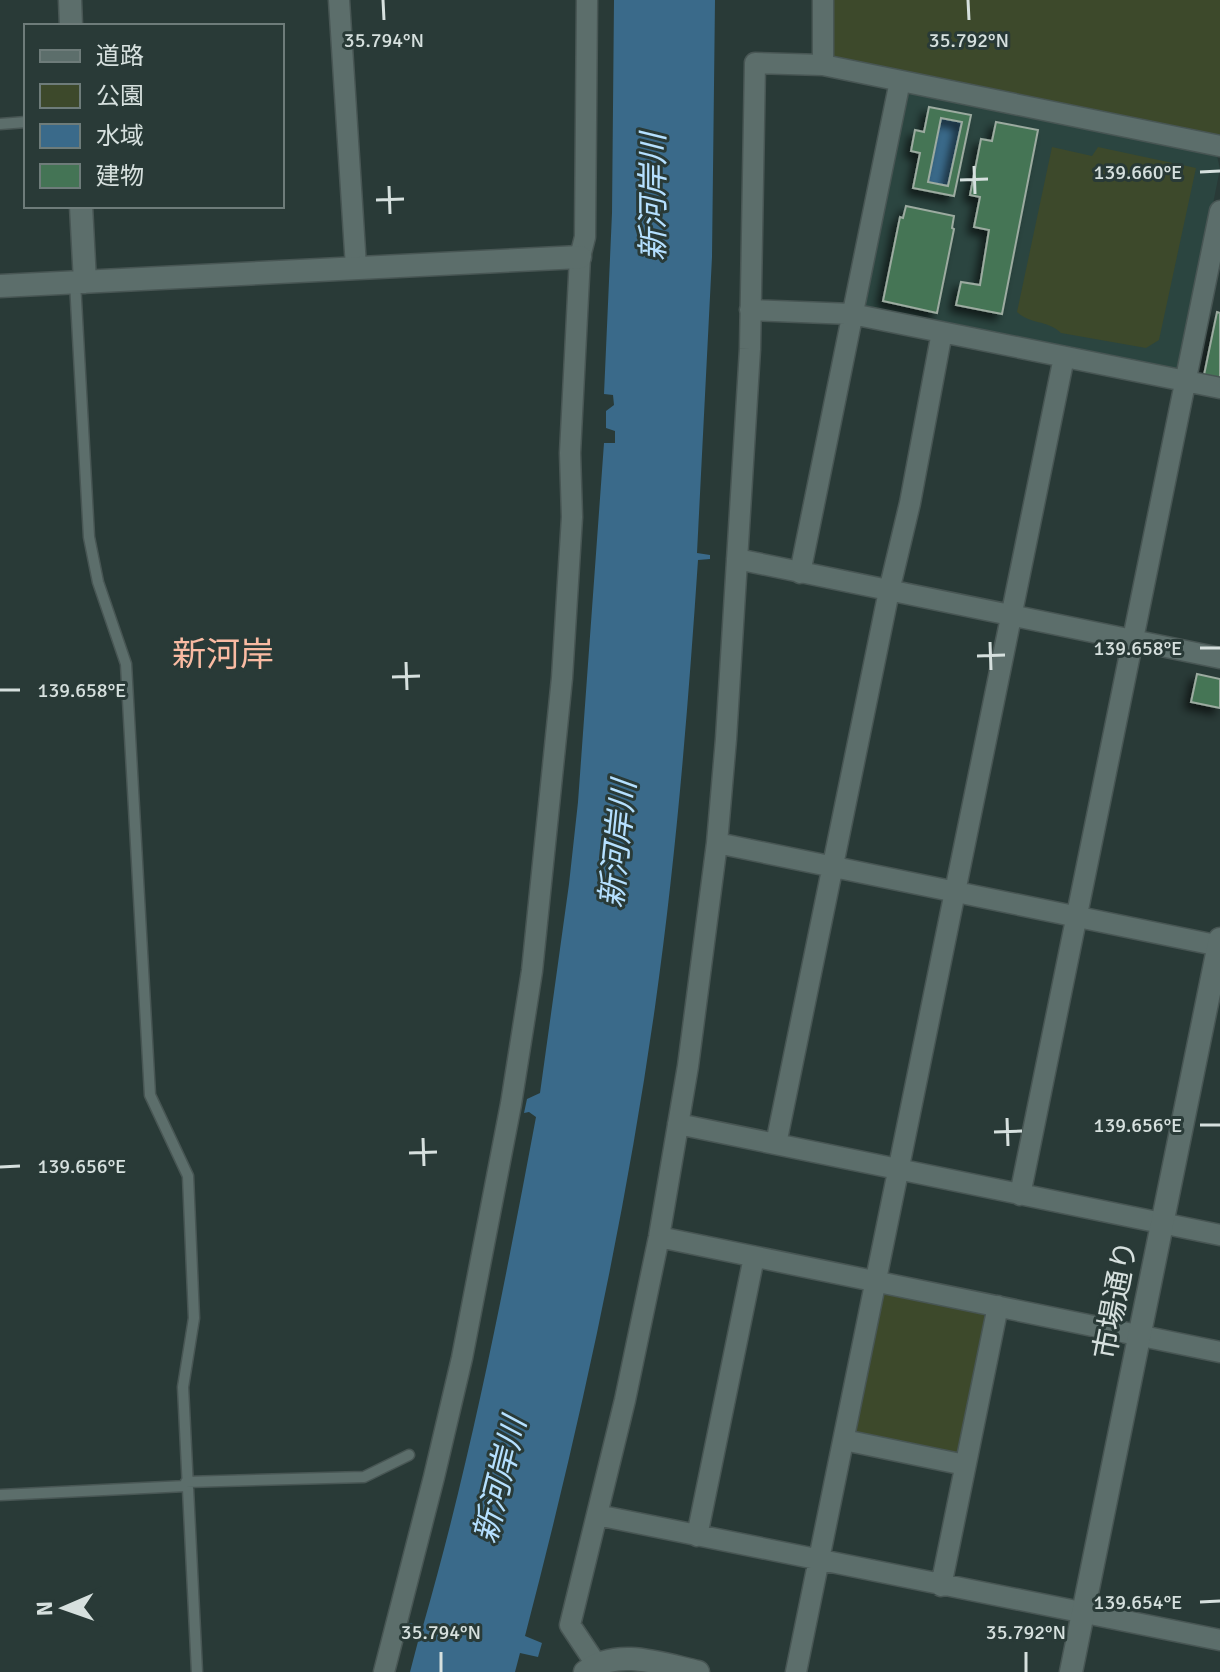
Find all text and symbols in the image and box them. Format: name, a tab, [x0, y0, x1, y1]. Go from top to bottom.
legend	[24, 24, 284, 208]
text: 35.794°N	[344, 28, 424, 53]
text: 35.792°N	[929, 28, 1009, 53]
text: 道路	[96, 41, 144, 71]
text: 公園	[96, 81, 144, 111]
text: 水域	[96, 121, 144, 151]
water label: 新河岸川	[634, 130, 673, 261]
text: 139.660°E	[1094, 160, 1182, 185]
text: 建物	[96, 161, 144, 191]
district label: 新河岸	[172, 634, 274, 676]
text: 139.658°E	[1094, 636, 1182, 661]
text: 139.658°E	[38, 678, 126, 703]
water label: 新河岸川	[592, 775, 644, 910]
text: 139.656°E	[1094, 1113, 1182, 1138]
text: 139.656°E	[38, 1154, 126, 1179]
street label: 市場通り	[1086, 1238, 1146, 1362]
water label: 新河岸川	[466, 1410, 535, 1547]
north arrow	[24, 1568, 104, 1648]
text: 139.654°E	[1094, 1590, 1182, 1615]
text: N	[31, 1601, 58, 1617]
text: 35.794°N	[401, 1620, 481, 1645]
text: 35.792°N	[986, 1620, 1066, 1645]

